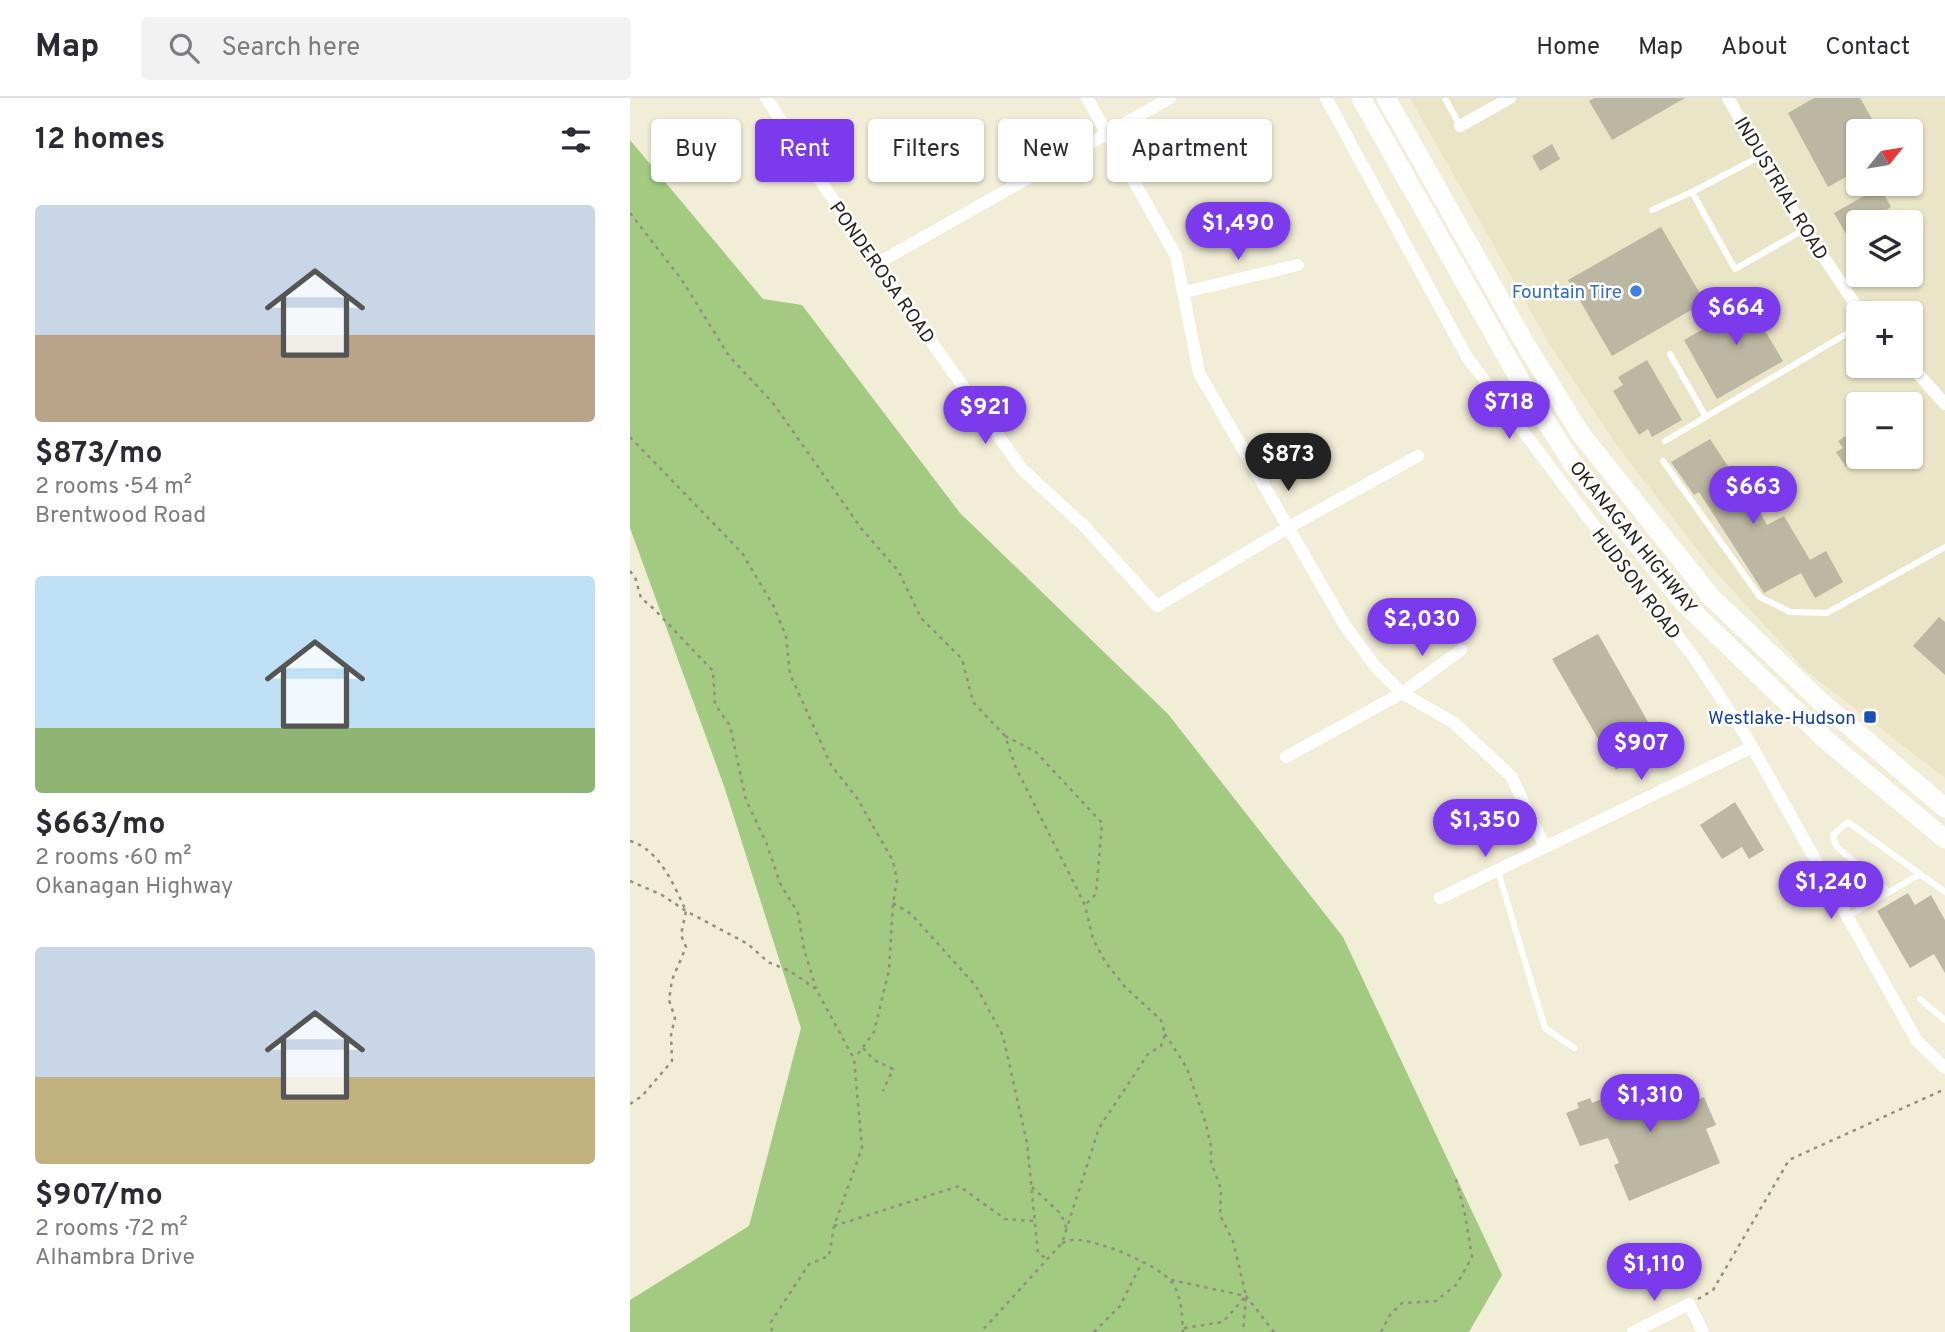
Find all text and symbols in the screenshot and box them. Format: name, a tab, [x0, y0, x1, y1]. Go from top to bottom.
search box	[141, 17, 631, 80]
text: Map	[35, 27, 99, 69]
icon: search	[165, 29, 203, 67]
text: Search here	[221, 32, 360, 65]
text: Home	[1536, 33, 1600, 63]
text: Map	[1638, 33, 1683, 63]
text: About	[1721, 33, 1787, 63]
text: Contact	[1825, 33, 1910, 63]
street label: INDUSTRIAL ROAD	[1728, 113, 1832, 265]
chip: Buy	[651, 119, 741, 182]
chip: Rent	[755, 119, 854, 182]
chip: Filters	[868, 119, 984, 182]
chip: New	[998, 119, 1093, 182]
chip: Apartment	[1107, 119, 1272, 182]
north arrow	[1846, 119, 1923, 196]
map controls	[1846, 119, 1923, 469]
icon: filters	[557, 121, 595, 159]
text: 12 homes	[35, 122, 165, 159]
street label: PONDEROSA ROAD	[823, 197, 939, 349]
pin: $1,490	[1181, 202, 1295, 262]
text: $1,490	[1201, 210, 1275, 239]
button: layers	[1846, 210, 1923, 287]
icon: home	[252, 250, 378, 376]
place label: Fountain Tire	[1512, 281, 1622, 305]
marker: Fountain Tire	[1628, 283, 1644, 299]
pin: $664	[1695, 288, 1777, 347]
text: $664	[1708, 295, 1764, 324]
button: +	[1846, 301, 1923, 378]
pin: $718	[1468, 382, 1550, 441]
pin: $921	[944, 386, 1026, 446]
text: $718	[1484, 389, 1534, 418]
button: −	[1846, 392, 1923, 469]
text: $921	[959, 394, 1011, 423]
pin: $873	[1247, 434, 1329, 493]
text: $873/mo	[35, 436, 162, 473]
text: $873	[1261, 441, 1315, 470]
street label: OKANAGAN HIGHWAY	[1563, 457, 1702, 620]
pin: $663	[1712, 466, 1794, 526]
text: 2 rooms · 54 m²	[35, 473, 192, 502]
text: $663	[1725, 474, 1781, 503]
text: Brentwood Road	[35, 502, 206, 531]
street label: HUDSON ROAD	[1586, 524, 1685, 645]
pin: $2,030	[1365, 598, 1479, 658]
text: $2,030	[1383, 606, 1461, 635]
icon: home	[252, 621, 378, 747]
place label: Westlake-Hudson	[1708, 707, 1856, 731]
marker: Westlake-Hudson	[1862, 709, 1878, 725]
pin: $907	[1600, 722, 1682, 782]
text: $907	[1613, 730, 1669, 759]
pin: $1,350	[1428, 800, 1542, 859]
text: $663/mo	[35, 807, 166, 844]
text: $1,350	[1449, 807, 1521, 836]
text: 2 rooms · 60 m²	[35, 844, 192, 873]
pin: $1,240	[1774, 862, 1888, 921]
text: $1,240	[1794, 869, 1868, 898]
text: Okanagan Highway	[35, 873, 233, 902]
icon: home	[252, 992, 378, 1118]
pin: $1,310	[1593, 1074, 1707, 1134]
text: $1,310	[1616, 1082, 1684, 1111]
text: $907/mo	[35, 1178, 163, 1215]
text: 2 rooms · 72 m²	[35, 1215, 188, 1244]
text: Alhambra Drive	[35, 1244, 195, 1273]
pin: $1,110	[1597, 1244, 1711, 1303]
text: $1,110	[1623, 1251, 1685, 1280]

